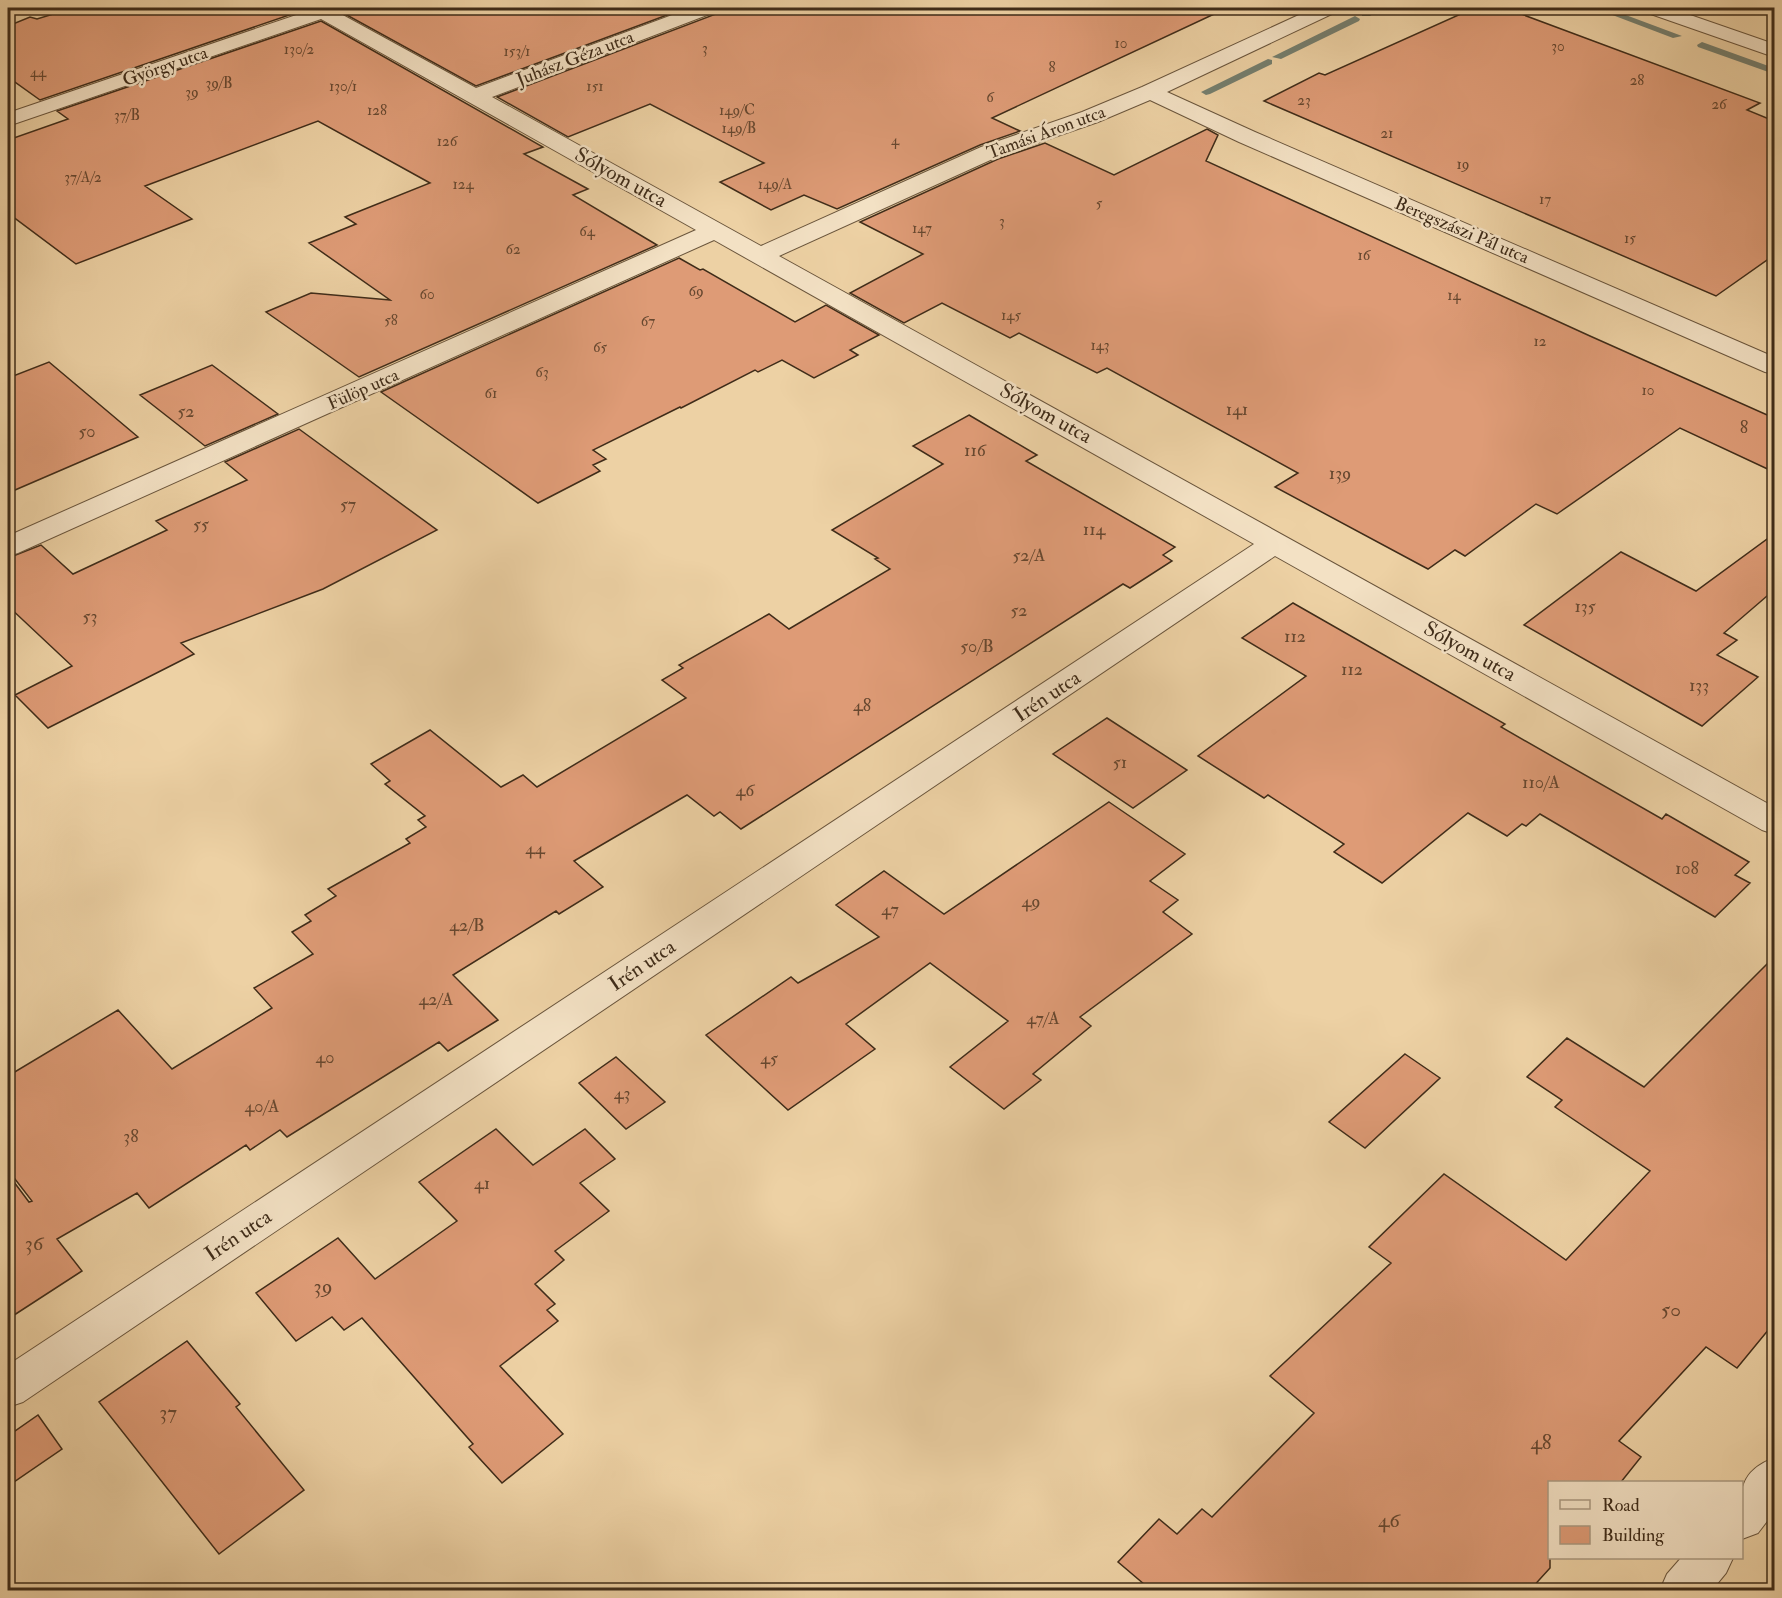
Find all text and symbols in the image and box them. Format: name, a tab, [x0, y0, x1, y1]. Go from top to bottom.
street label: Juhász Géza utca	[512, 25, 638, 92]
house number: 10	[1115, 34, 1127, 53]
house number: 30	[1551, 37, 1565, 56]
house number: 3	[702, 39, 708, 58]
house number: 130/2	[284, 40, 315, 59]
street label: György utca	[120, 41, 211, 92]
house number: 153/1	[504, 42, 530, 61]
house number: 8	[1048, 58, 1056, 77]
house number: 44	[30, 63, 47, 82]
house number: 28	[1630, 71, 1644, 90]
house number: 39/B	[205, 74, 233, 93]
house number: 130/1	[329, 77, 357, 96]
house number: 151	[586, 77, 604, 96]
house number: 39	[185, 83, 199, 102]
house number: 6	[986, 88, 995, 107]
house number: 23	[1297, 91, 1311, 110]
house number: 26	[1711, 95, 1728, 114]
street label: Tamási Áron utca	[984, 100, 1109, 165]
house number: 128	[367, 101, 387, 120]
house number: 149/C	[719, 101, 755, 120]
house number: 37/B	[114, 106, 140, 125]
house number: 149/B	[722, 119, 756, 138]
house number: 21	[1381, 124, 1393, 143]
house number: 4	[891, 131, 900, 150]
house number: 126	[437, 132, 459, 151]
street label: Sólyom utca	[570, 141, 672, 214]
house number: 19	[1457, 155, 1469, 174]
house number: 37/A/2	[64, 168, 102, 187]
house number: 124	[452, 175, 474, 194]
house number: 149/A	[758, 175, 793, 194]
house number: 17	[1539, 190, 1551, 209]
street label: Beregszászi Pál utca	[1391, 192, 1533, 269]
house number: 5	[1096, 194, 1103, 213]
house number: 3	[999, 212, 1005, 231]
house number: 147	[912, 219, 932, 238]
house number: 64	[579, 222, 596, 241]
house number: 15	[1624, 229, 1636, 248]
house number: 62	[505, 240, 521, 259]
house number: 16	[1358, 246, 1372, 265]
house number: 69	[688, 282, 704, 301]
house number: 60	[419, 285, 435, 304]
house number: 14	[1447, 286, 1462, 305]
house number: 145	[1001, 306, 1021, 325]
house number: 58	[384, 311, 398, 330]
house number: 67	[641, 312, 655, 331]
house number: 12	[1534, 332, 1547, 351]
house number: 143	[1090, 336, 1110, 355]
house number: 65	[593, 338, 607, 357]
street label: Fülöp utca	[324, 363, 403, 415]
house number: 63	[535, 363, 549, 382]
street label: Sólyom utca	[995, 377, 1097, 450]
house number: 10	[1642, 381, 1654, 400]
house number: 61	[485, 384, 497, 403]
house number: 141	[1226, 398, 1248, 421]
house number: 52	[178, 400, 194, 423]
house number: 8	[1740, 416, 1748, 439]
house number: 50	[79, 420, 95, 443]
house number: 116	[964, 439, 987, 462]
house number: 139	[1329, 462, 1351, 485]
house number: 57	[340, 493, 356, 516]
house number: 55	[193, 513, 209, 536]
house number: 114	[1083, 518, 1107, 541]
house number: 52/A	[1012, 544, 1046, 567]
house number: 135	[1574, 595, 1596, 618]
house number: 52	[1011, 599, 1027, 622]
house number: 53	[83, 605, 97, 628]
street label: Sólyom utca	[1419, 615, 1521, 688]
house number: 112	[1284, 625, 1306, 648]
house number: 50/B	[960, 635, 994, 658]
house number: 112	[1341, 658, 1363, 681]
street label: Irén utca	[1009, 664, 1086, 729]
house number: 133	[1689, 674, 1709, 697]
house number: 48	[853, 694, 871, 717]
house number: 51	[1113, 751, 1127, 774]
house number: 110/A	[1522, 771, 1561, 794]
house number: 46	[736, 779, 755, 802]
house number: 44	[525, 837, 546, 860]
house number: 108	[1675, 857, 1699, 880]
house number: 49	[1022, 890, 1040, 913]
house number: 47	[881, 898, 899, 921]
house number: 42/B	[449, 914, 485, 937]
street label: Irén utca	[604, 933, 681, 998]
house number: 42/A	[419, 988, 454, 1011]
house number: 47/A	[1026, 1007, 1060, 1030]
house number: 40	[316, 1046, 334, 1069]
house number: 45	[760, 1047, 778, 1070]
house number: 43	[614, 1082, 630, 1105]
house number: 40/A	[244, 1095, 280, 1118]
house number: 38	[123, 1125, 139, 1148]
house number: 41	[474, 1172, 490, 1195]
street label: Irén utca	[200, 1203, 277, 1268]
house number: 36	[25, 1230, 45, 1257]
house number: 39	[314, 1273, 332, 1300]
house number: 50	[1661, 1296, 1681, 1323]
house number: 37	[159, 1399, 177, 1426]
house number: 48	[1530, 1429, 1552, 1456]
legend	[1548, 1481, 1743, 1559]
text: Road	[1602, 1494, 1640, 1517]
house number: 46	[1378, 1507, 1401, 1534]
text: Building	[1602, 1524, 1665, 1547]

